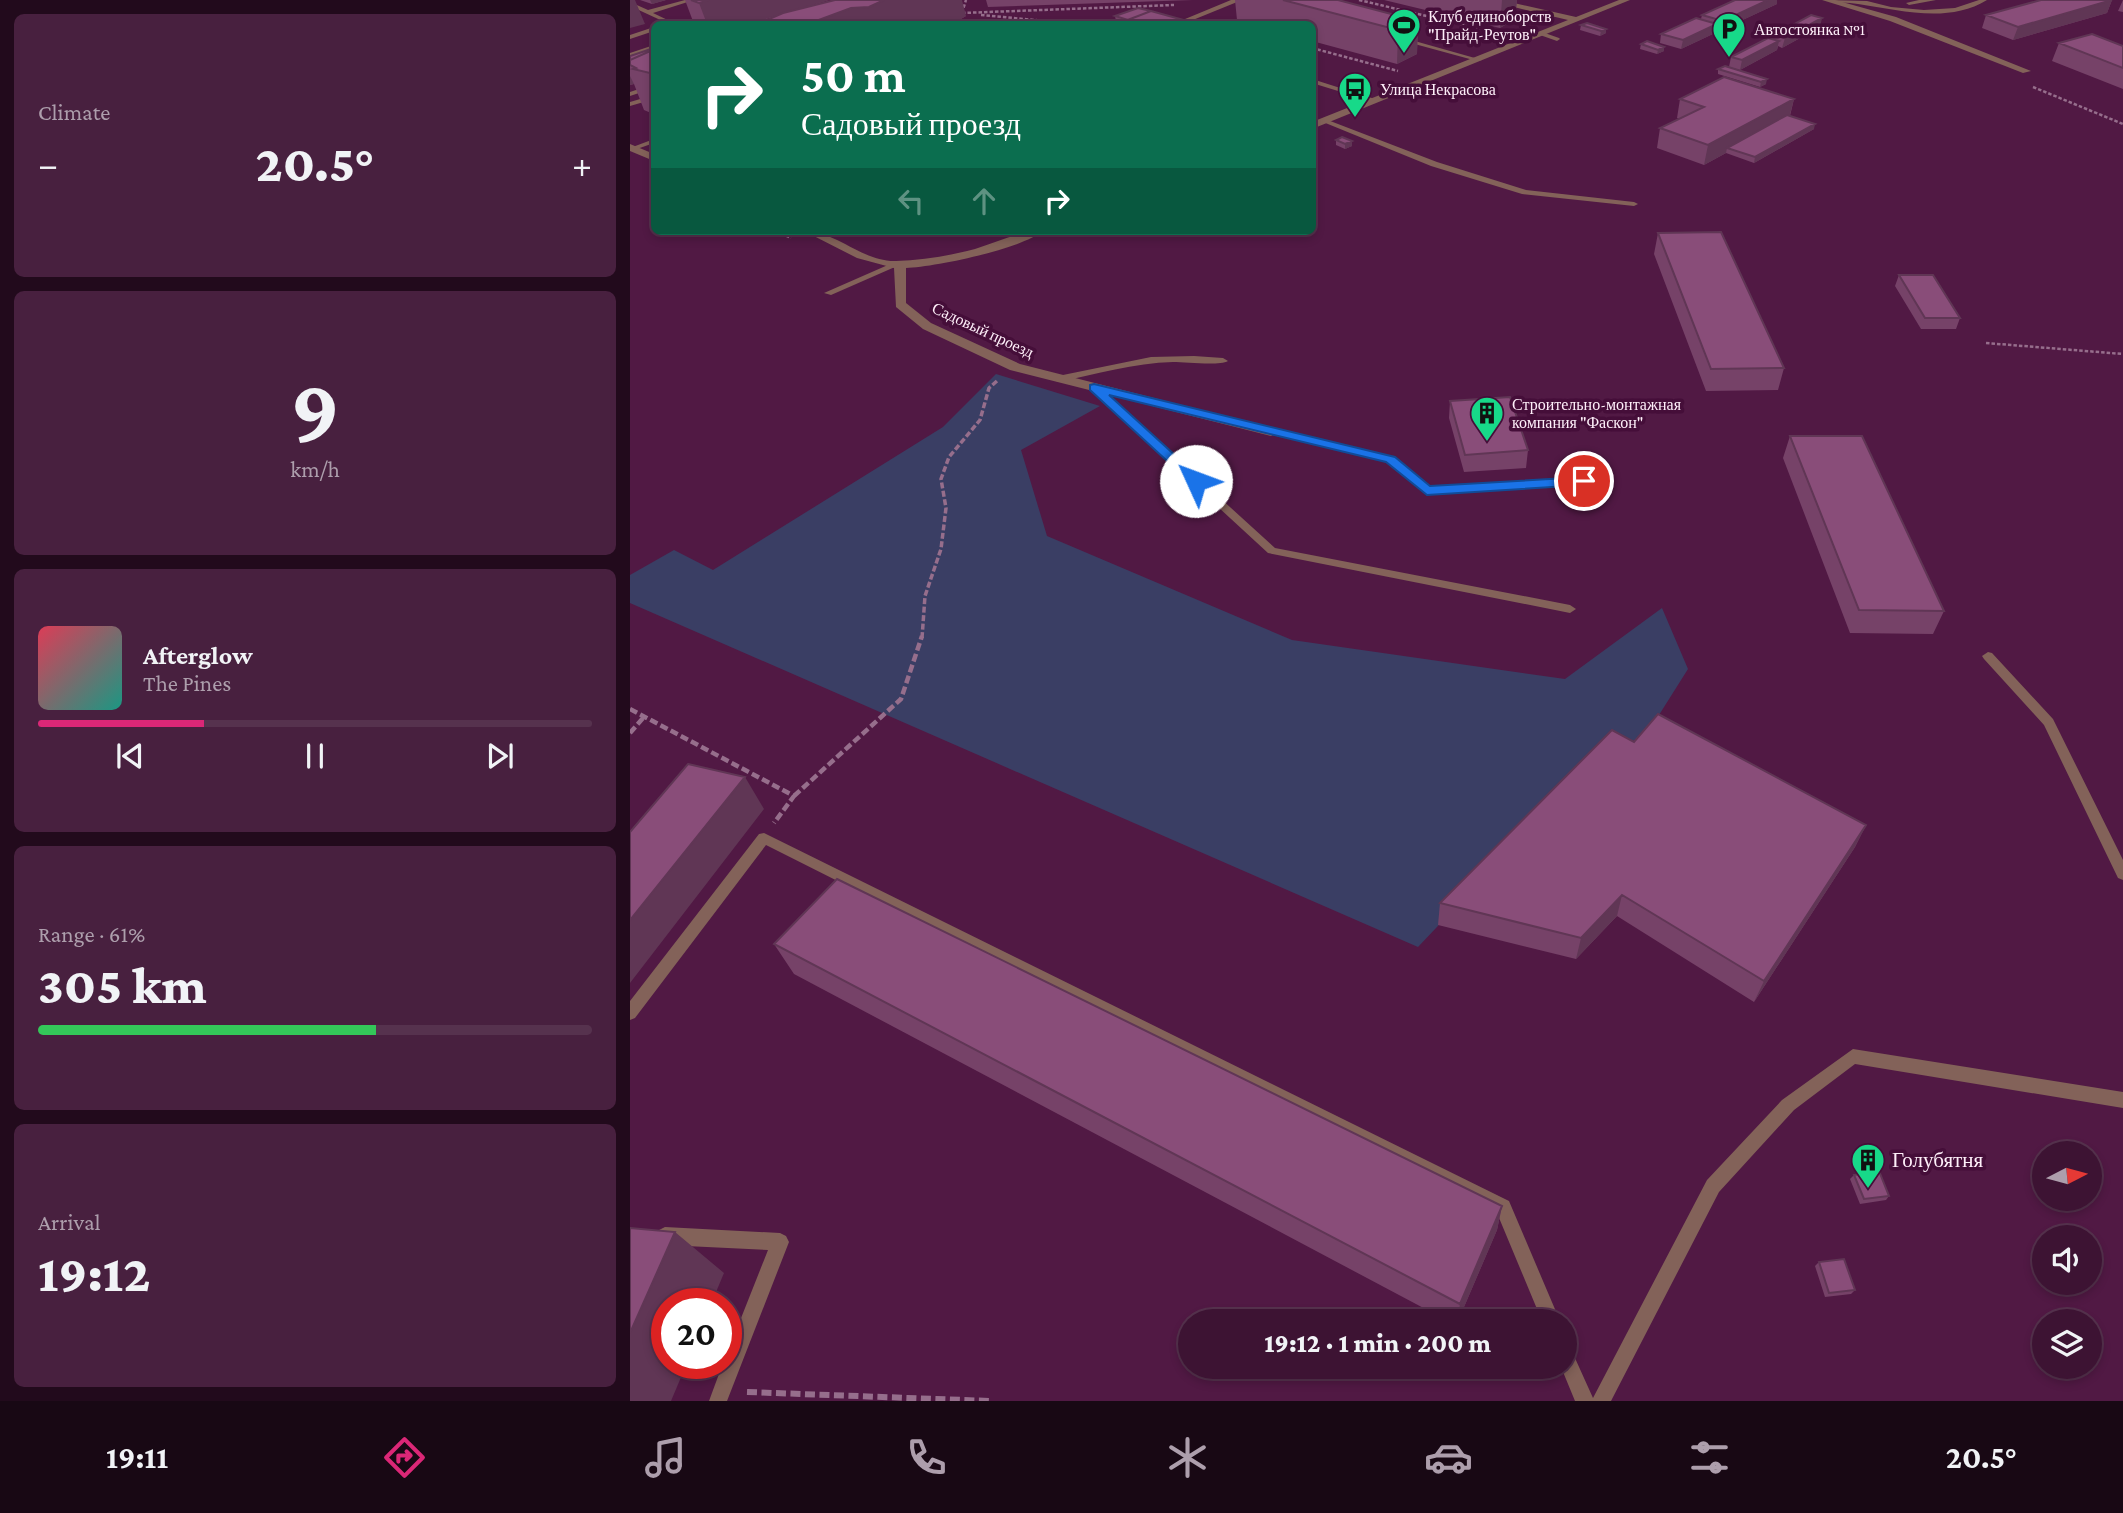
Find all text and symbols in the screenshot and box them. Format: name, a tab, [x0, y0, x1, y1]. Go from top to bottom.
sports icon: Клуб единоборств "Прайд-Реутов"	[1385, 6, 1423, 55]
place label: Клуб единоборств "Прайд-Реутов"	[1428, 8, 1552, 44]
parking icon: Автостоянка №1	[1710, 10, 1748, 59]
place label: Автостоянка №1	[1754, 21, 1865, 38]
text: 50 m	[801, 48, 906, 103]
icon: right	[686, 49, 777, 140]
bus stop icon: Улица Некрасова	[1336, 70, 1374, 119]
place label: Улица Некрасова	[1380, 81, 1496, 99]
text: Climate	[38, 99, 110, 125]
text: Садовый проезд	[801, 106, 1021, 142]
text: 20.5°	[255, 134, 375, 192]
text: −	[38, 143, 58, 185]
text: +	[572, 143, 592, 185]
icon: left	[892, 182, 930, 220]
icon: ahead	[965, 182, 1003, 220]
icon: right	[1038, 182, 1076, 220]
street label: Садовый проезд	[929, 299, 1036, 362]
text: 9	[290, 359, 340, 461]
building icon: Строительно-монтажная компания "Фаскон"	[1468, 394, 1506, 443]
place label: Строительно-монтажная компания "Фаскон"	[1512, 396, 1682, 431]
position arrow	[1159, 444, 1233, 518]
pin	[1554, 451, 1614, 511]
text: km/h	[290, 456, 340, 482]
icon: arrive	[1565, 462, 1603, 500]
text: Afterglow	[143, 641, 253, 670]
text: The Pines	[143, 670, 231, 696]
icon: previous	[111, 737, 149, 775]
icon: pause	[296, 737, 334, 775]
icon: next	[481, 737, 519, 775]
text: Range · 61%	[38, 921, 145, 947]
text: 305 km	[38, 956, 207, 1014]
building icon: Голубятня	[1849, 1141, 1887, 1190]
north arrow	[2032, 1141, 2102, 1211]
map controls	[2032, 1141, 2102, 1379]
place label: Голубятня	[1892, 1148, 1983, 1172]
text: Arrival	[38, 1209, 101, 1235]
button: sound	[2032, 1225, 2102, 1295]
text: 19:12	[38, 1244, 150, 1302]
speed limit sign: 20	[651, 1288, 742, 1379]
button: layers	[2032, 1309, 2102, 1379]
text: 19:12 · 1 min · 200 m	[1264, 1329, 1491, 1358]
icon: directions	[380, 1433, 429, 1482]
icon: music	[641, 1433, 690, 1482]
icon: phone	[902, 1433, 951, 1482]
icon: climate	[1163, 1433, 1212, 1482]
icon: car	[1424, 1433, 1473, 1482]
icon: filters	[1685, 1433, 1734, 1482]
text: 19:11	[106, 1439, 168, 1475]
text: 20.5°	[1946, 1439, 2017, 1475]

